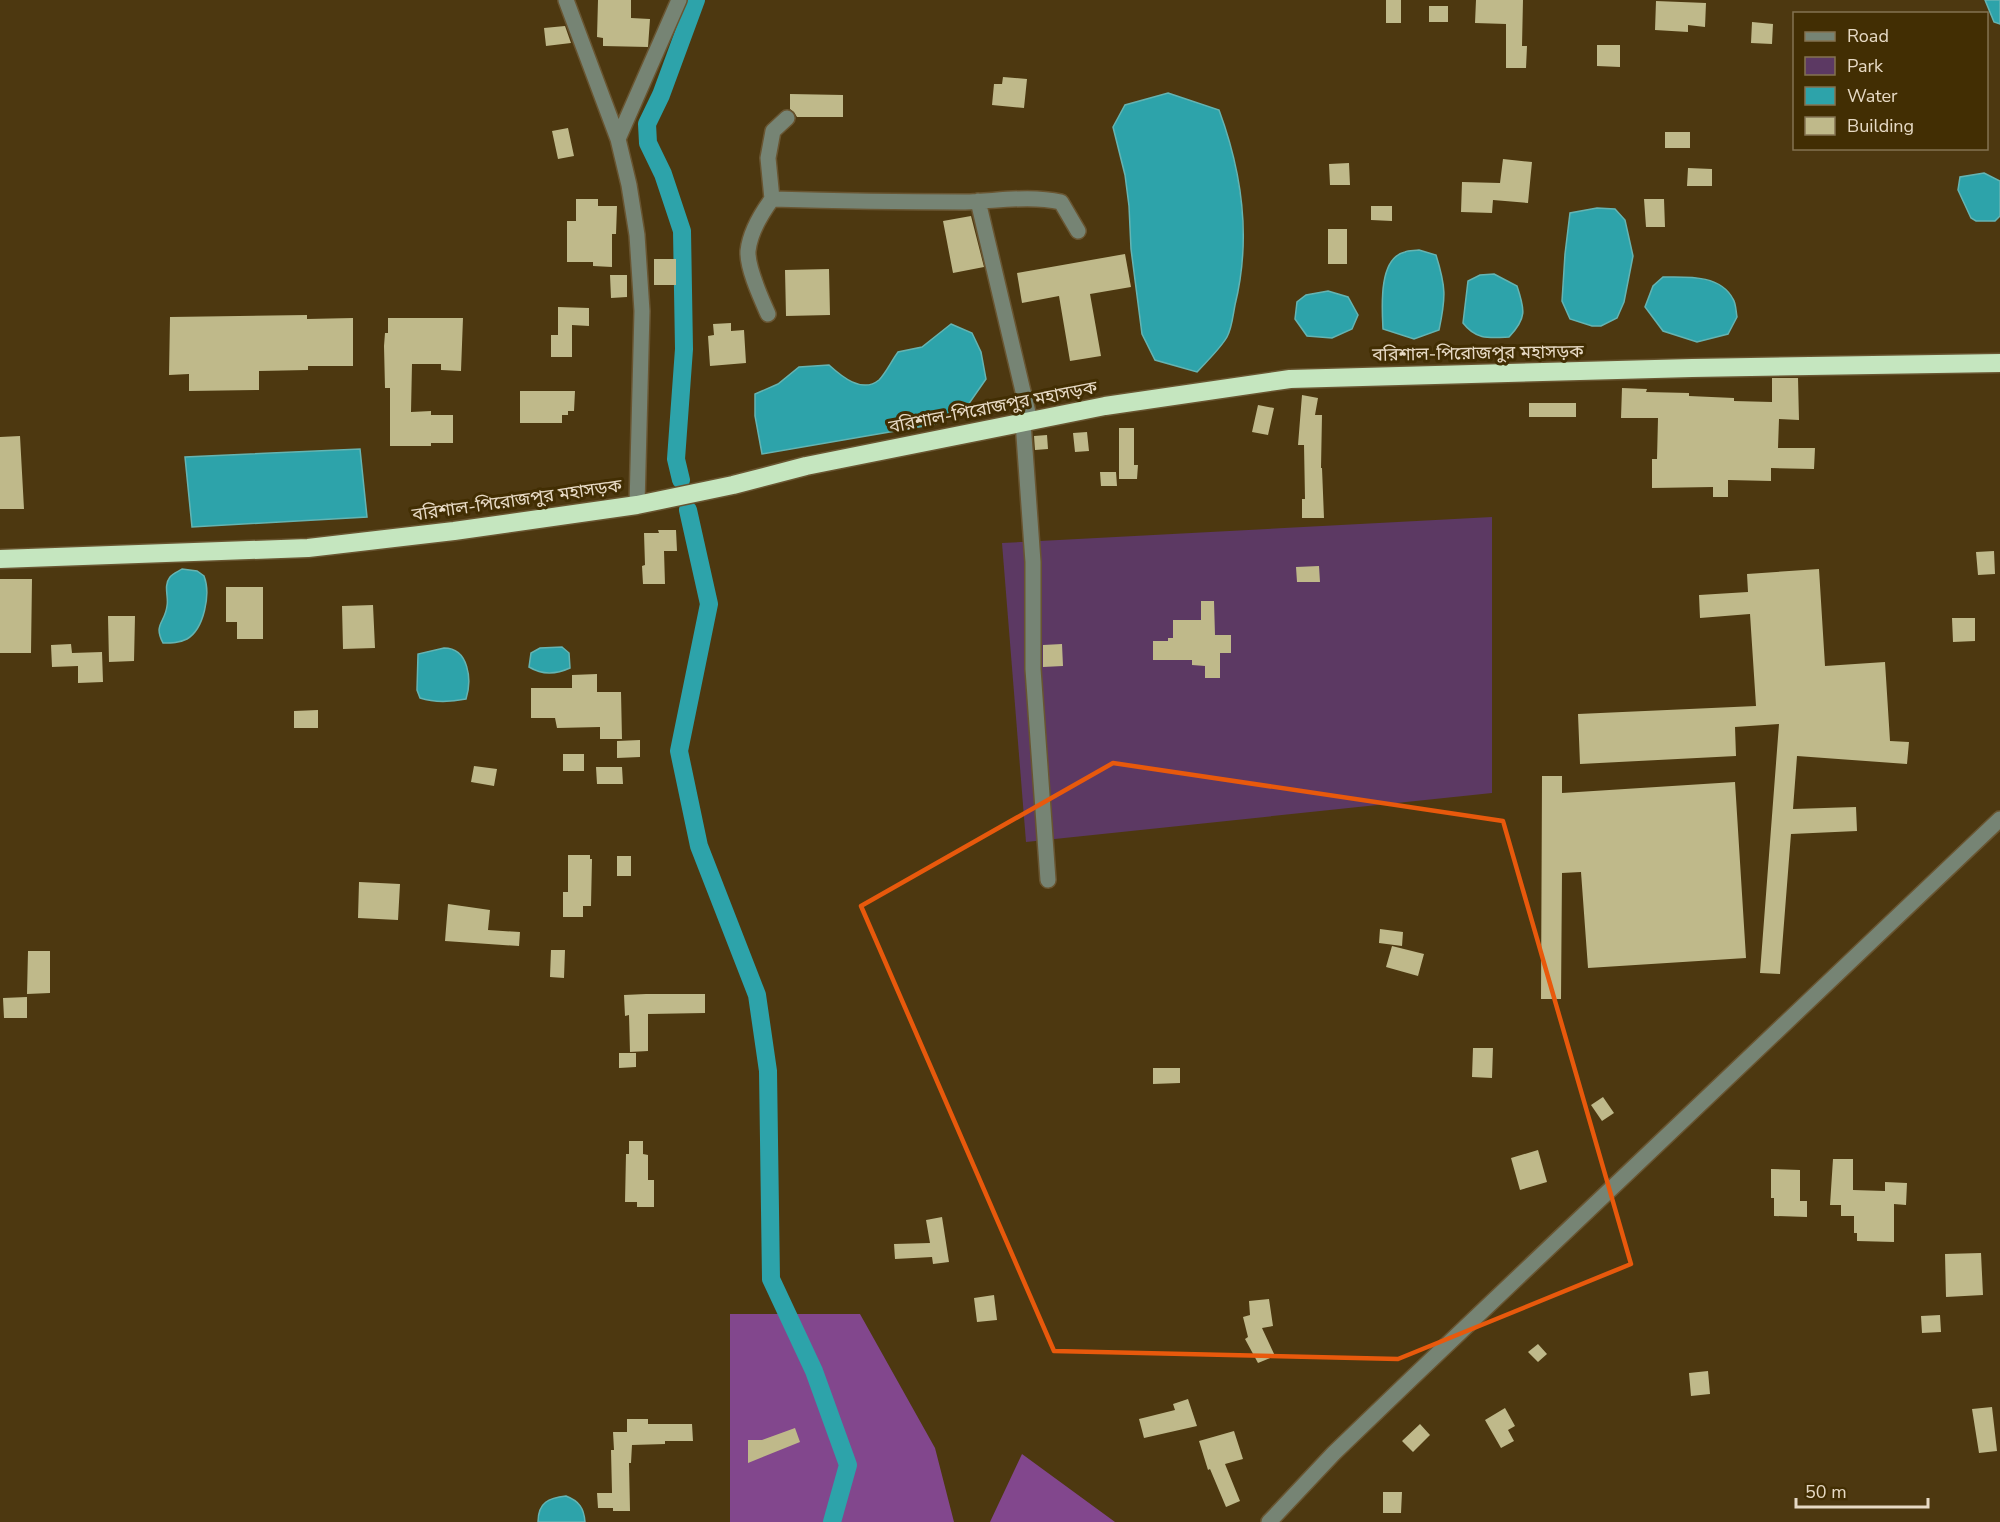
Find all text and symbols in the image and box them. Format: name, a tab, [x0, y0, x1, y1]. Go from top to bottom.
legend	[1793, 12, 1988, 150]
text: Road	[1847, 24, 1889, 48]
text: Park	[1847, 54, 1884, 78]
text: Water	[1847, 84, 1898, 108]
text: Building	[1847, 114, 1914, 138]
street label: বরিশাল-পিরোজপুর মহাসড়ক	[1371, 339, 1584, 367]
street label: বরিশাল-পিরোজপুর মহাসড়ক	[886, 375, 1100, 439]
street label: বরিশাল-পিরোজপুর মহাসড়ক	[410, 473, 624, 527]
scale bar	[1796, 1471, 1928, 1509]
text: 50 m	[1805, 1480, 1847, 1504]

